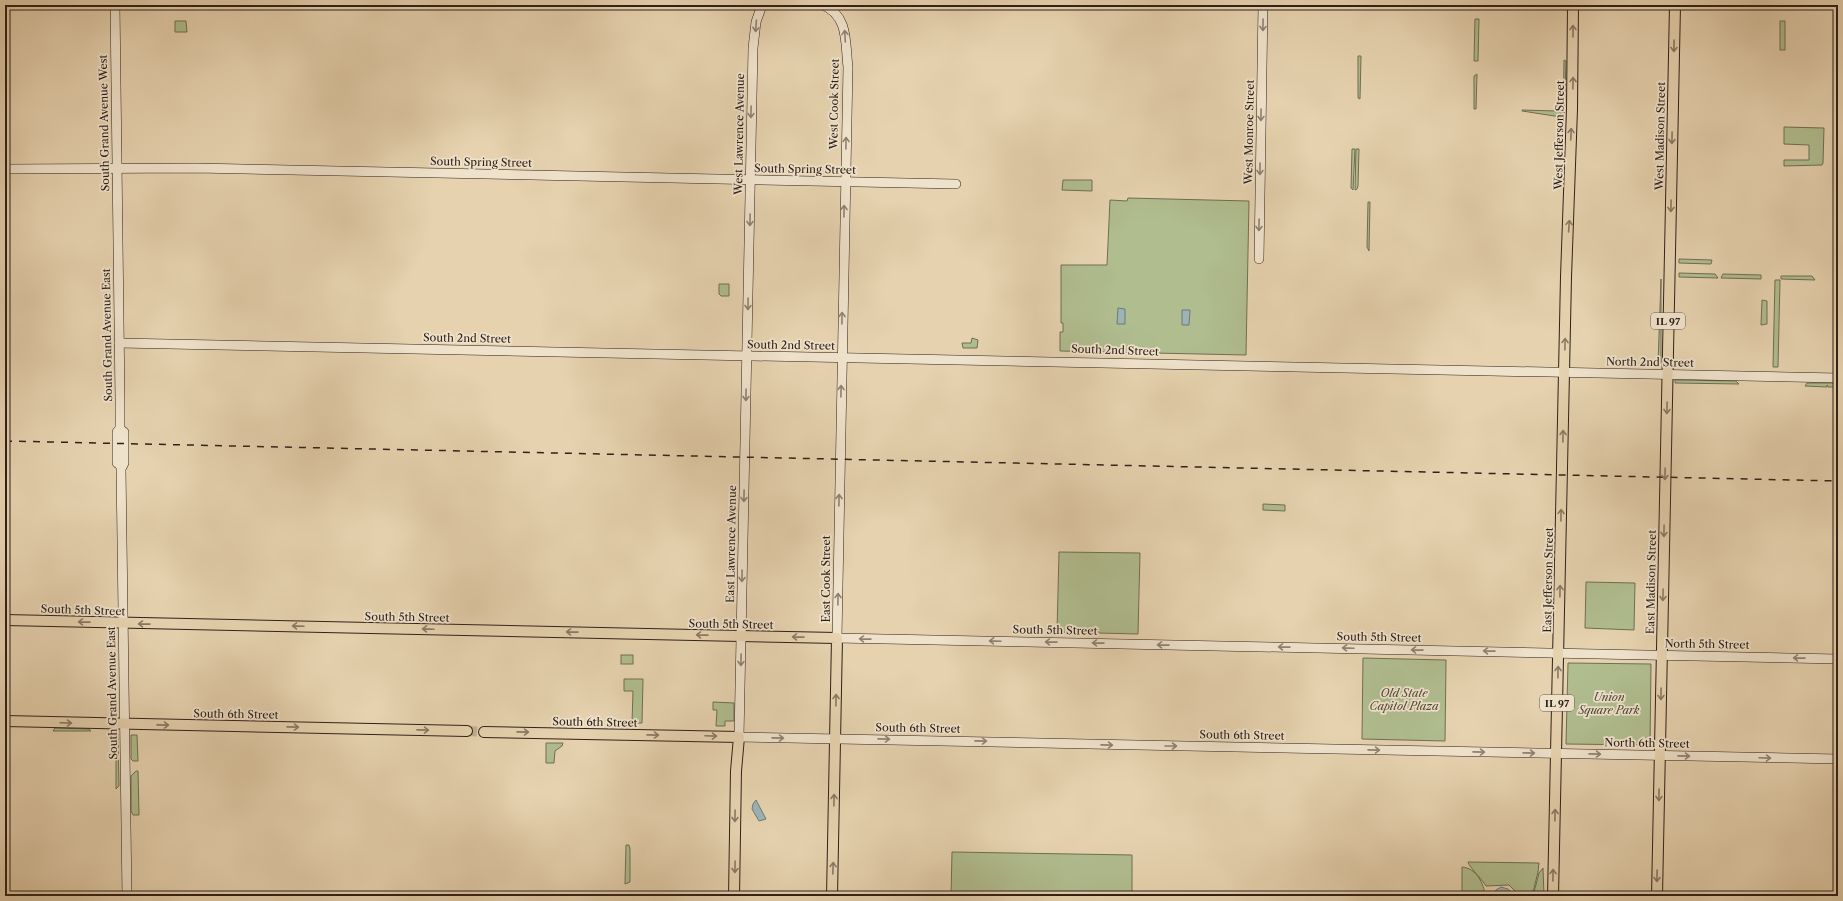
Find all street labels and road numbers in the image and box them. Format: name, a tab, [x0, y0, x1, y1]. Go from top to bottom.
street label: South Grand Avenue West	[96, 54, 112, 191]
street label: West Cook Street	[826, 58, 842, 151]
street label: West Lawrence Avenue	[731, 73, 747, 196]
street label: West Monroe Street	[1241, 79, 1257, 186]
street label: West Jefferson Street	[1551, 80, 1567, 191]
street label: West Madison Street	[1652, 82, 1668, 191]
street label: South Spring Street	[430, 154, 532, 170]
street label: South Spring Street	[754, 161, 856, 177]
street label: South Grand Avenue East	[99, 268, 115, 402]
road number: IL 97	[1651, 313, 1685, 329]
street label: South 2nd Street	[423, 330, 511, 346]
street label: South 2nd Street	[747, 337, 835, 353]
street label: South 2nd Street	[1071, 341, 1159, 359]
street label: North 2nd Street	[1606, 354, 1694, 370]
street label: East Lawrence Avenue	[723, 485, 739, 603]
street label: East Jefferson Street	[1540, 527, 1556, 633]
street label: East Madison Street	[1643, 530, 1659, 634]
street label: East Cook Street	[819, 535, 833, 623]
street label: South 5th Street	[40, 602, 126, 618]
street label: South 5th Street	[365, 609, 450, 625]
street label: South 5th Street	[689, 616, 774, 632]
street label: South 5th Street	[1013, 622, 1098, 638]
street label: South Grand Avenue East	[104, 626, 120, 760]
street label: South 5th Street	[1337, 629, 1422, 645]
street label: North 5th Street	[1665, 636, 1750, 652]
road number: IL 97	[1540, 695, 1574, 711]
street label: South 6th Street	[193, 706, 279, 722]
street label: South 6th Street	[552, 714, 638, 730]
street label: South 6th Street	[875, 720, 961, 736]
street label: South 6th Street	[1199, 727, 1285, 743]
street label: North 6th Street	[1604, 735, 1690, 751]

